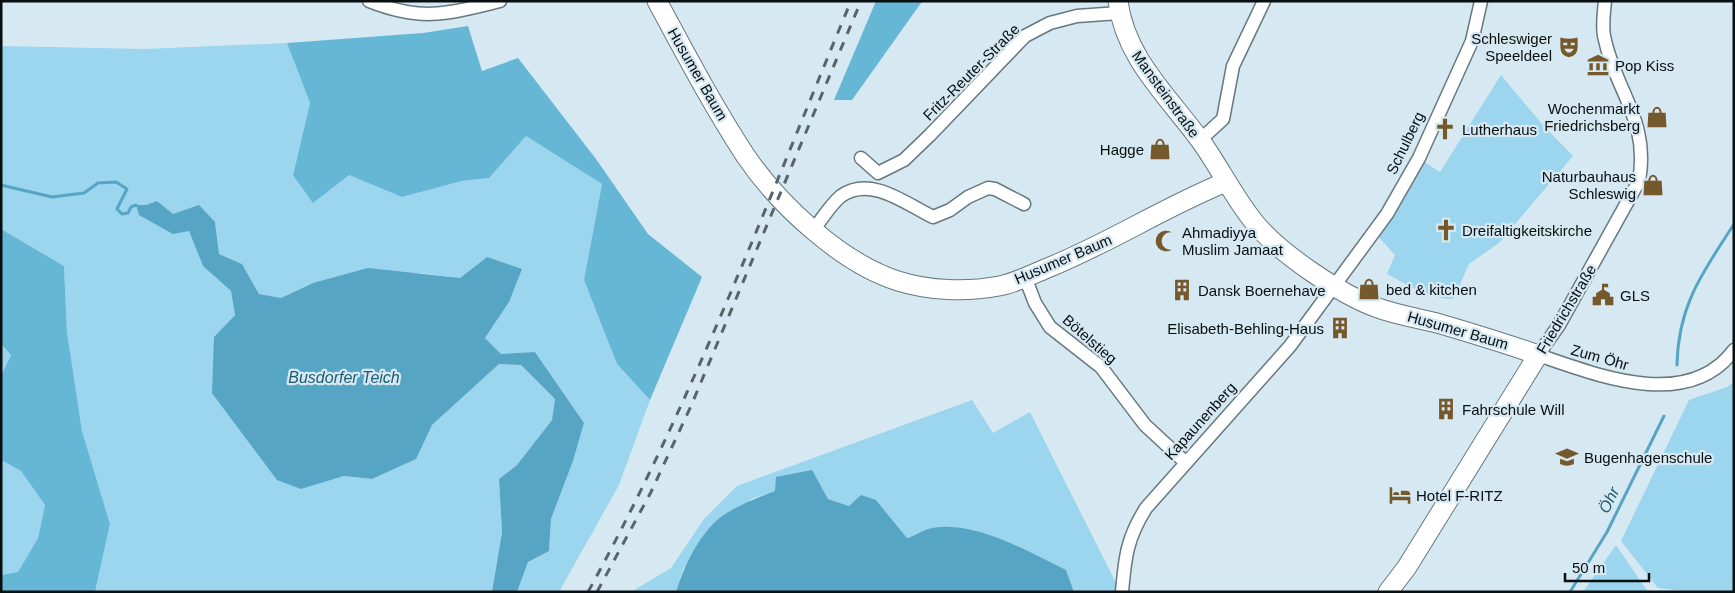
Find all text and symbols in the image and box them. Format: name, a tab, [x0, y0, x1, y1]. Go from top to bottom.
street label: Fritz-Reuter-Straße	[919, 20, 1023, 124]
street label: Husumer Baum	[665, 25, 731, 123]
place label: Schleswiger Speeldeel	[1471, 30, 1552, 64]
theatre icon: Schleswiger Speeldeel	[1556, 34, 1582, 60]
street label: Mansteinstraße	[1129, 47, 1203, 141]
museum icon: Pop Kiss	[1585, 52, 1611, 78]
place label: Pop Kiss	[1615, 57, 1674, 74]
place label: Wochenmarkt Friedrichsberg	[1544, 100, 1641, 134]
shop icon: Wochenmarkt Friedrichsberg	[1644, 104, 1670, 130]
street label: Schulberg	[1383, 109, 1427, 177]
church icon: Lutherhaus	[1432, 116, 1458, 142]
place label: Lutherhaus	[1462, 121, 1537, 138]
shop icon: Hagge	[1147, 136, 1173, 162]
place label: Hagge	[1100, 141, 1144, 158]
place label: Naturbauhaus Schleswig	[1542, 168, 1636, 202]
shop icon: Naturbauhaus Schleswig	[1640, 172, 1666, 198]
church icon: Dreifaltigkeitskirche	[1433, 217, 1459, 243]
place label: Dreifaltigkeitskirche	[1462, 222, 1592, 239]
place label: Ahmadiyya Muslim Jamaat	[1182, 224, 1284, 258]
mosque icon: Ahmadiyya Muslim Jamaat	[1153, 228, 1179, 254]
street label: Husumer Baum	[1012, 231, 1114, 287]
street label: Friedrichstraße	[1533, 261, 1599, 357]
shop icon: bed & kitchen	[1356, 276, 1382, 302]
building icon: Dansk Boernehave	[1169, 277, 1195, 303]
place label: bed & kitchen	[1386, 281, 1477, 298]
place label: Dansk Boernehave	[1198, 282, 1326, 299]
public building icon: GLS	[1590, 282, 1616, 308]
place label: GLS	[1620, 287, 1650, 304]
street label: Husumer Baum	[1406, 307, 1510, 353]
street label: Bötelstieg	[1060, 311, 1120, 367]
building icon: Elisabeth-Behling-Haus	[1327, 315, 1353, 341]
place label: Elisabeth-Behling-Haus	[1167, 320, 1324, 337]
street label: Zum Öhr	[1569, 341, 1631, 373]
water label: Busdorfer Teich	[288, 369, 400, 386]
street label: Kapaunenberg	[1161, 379, 1239, 463]
building icon: Fahrschule Will	[1433, 396, 1459, 422]
place label: Fahrschule Will	[1462, 401, 1565, 418]
school or university icon: Bugenhagenschule	[1554, 444, 1580, 470]
place label: Bugenhagenschule	[1584, 449, 1712, 466]
hotel icon: Hotel F-RITZ	[1387, 482, 1413, 508]
water label: Öhr	[1596, 484, 1623, 516]
place label: Hotel F-RITZ	[1416, 487, 1503, 504]
scale bar	[1565, 550, 1649, 582]
text: 50 m	[1572, 559, 1605, 576]

